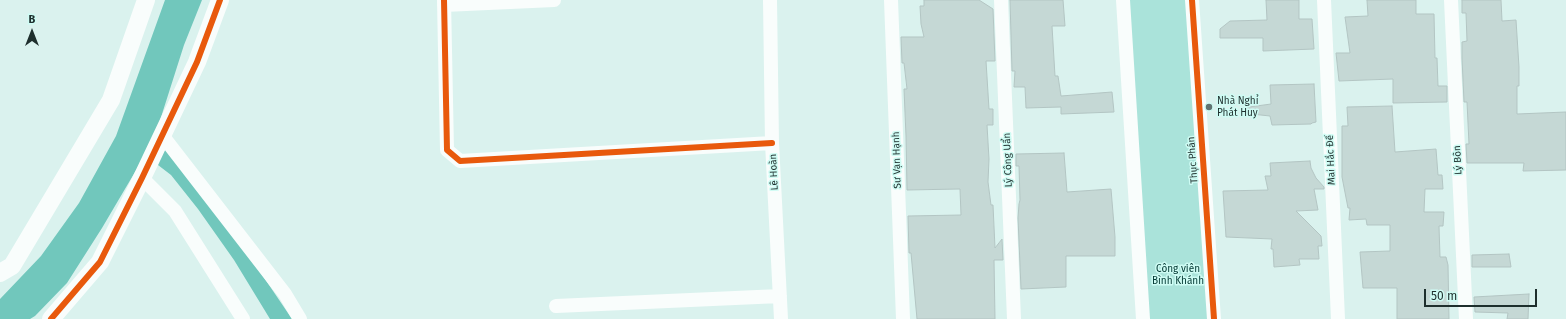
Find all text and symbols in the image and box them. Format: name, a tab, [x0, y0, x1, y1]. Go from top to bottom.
north arrow	[12, 12, 52, 52]
text: B	[29, 13, 35, 26]
place label: Nhà Nghỉ Phát Huy	[1217, 95, 1258, 118]
marker: Nhà Nghỉ Phát Huy	[1204, 102, 1214, 112]
street label: Sư Vạn Hạnh	[890, 131, 904, 189]
street label: Lý Công Uẩn	[1001, 132, 1015, 188]
street label: Mai Hắc Đế	[1324, 135, 1338, 185]
street label: Thục Phán	[1185, 136, 1201, 184]
street label: Lý Bôn	[1451, 145, 1465, 175]
street label: Lê Hoàn	[767, 153, 781, 191]
park label: Công viên Bình Khánh	[1152, 263, 1204, 286]
scale bar	[1426, 281, 1539, 307]
text: 50 m	[1431, 289, 1457, 303]

